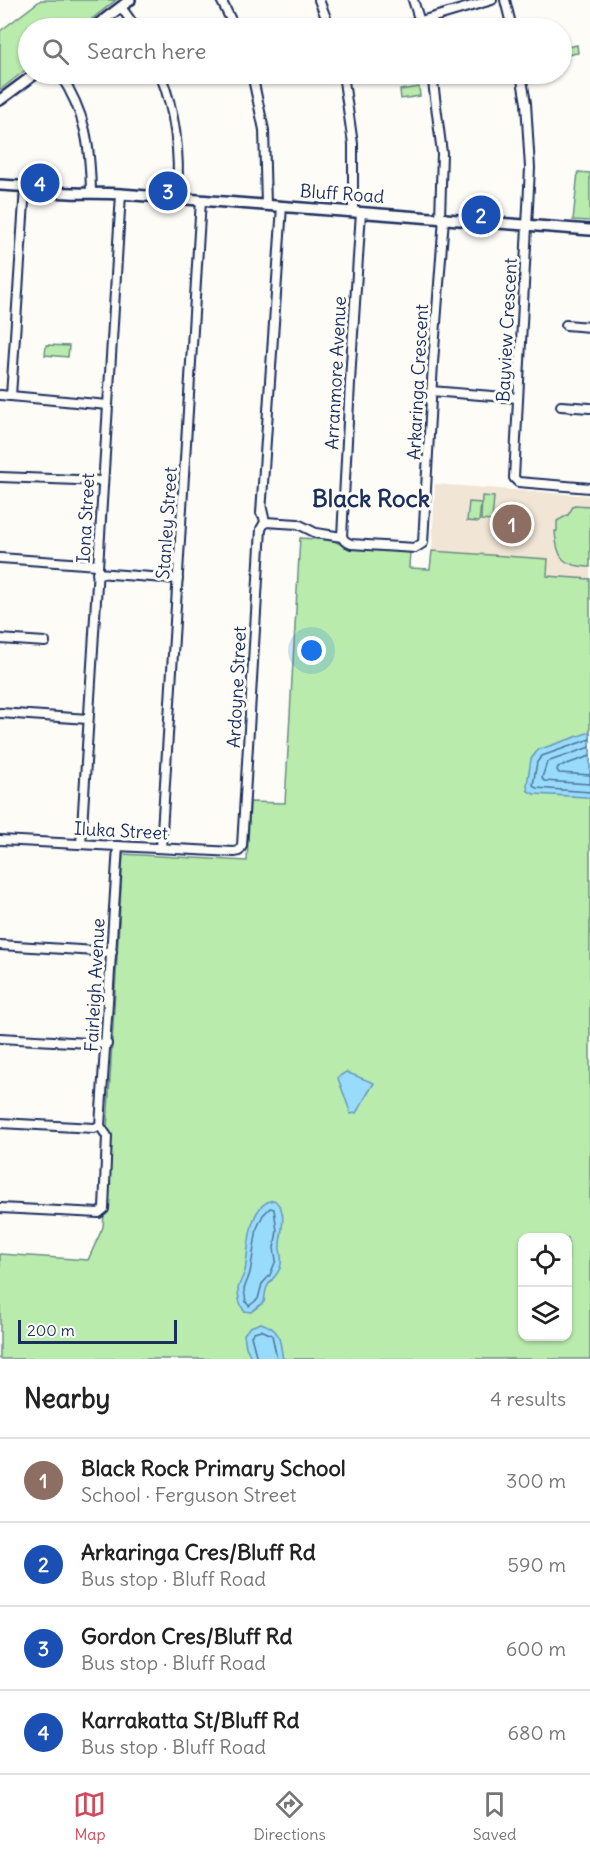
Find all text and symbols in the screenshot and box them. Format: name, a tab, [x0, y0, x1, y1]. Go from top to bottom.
search box	[18, 18, 572, 84]
icon: search	[39, 35, 72, 68]
text: Search here	[87, 37, 206, 65]
pin: 4	[20, 160, 60, 206]
pin: 3	[148, 168, 188, 213]
street label: Bluff Road	[299, 179, 385, 208]
pin: 2	[462, 192, 500, 238]
street label: Bayview Crescent	[491, 257, 522, 403]
street label: Arranmore Avenue	[320, 296, 351, 450]
street label: Arkaringa Crescent	[402, 304, 433, 460]
street label: Stanley Street	[151, 466, 182, 580]
street label: Iona Street	[72, 472, 99, 564]
district label: Black Rock	[312, 483, 430, 513]
pin: 1	[492, 502, 532, 546]
street label: Ardoyne Street	[222, 625, 251, 749]
your location	[297, 636, 326, 665]
street label: Iluka Street	[73, 817, 169, 844]
street label: Fairleigh Avenue	[80, 918, 109, 1052]
map controls	[518, 1233, 572, 1341]
button: locate	[518, 1233, 572, 1287]
button: layers	[518, 1287, 572, 1341]
scale bar	[18, 1317, 177, 1344]
text: 200 m	[27, 1320, 75, 1340]
text: Nearby	[24, 1382, 110, 1415]
text: 4 results	[490, 1386, 566, 1411]
text: Black Rock Primary School	[81, 1454, 346, 1482]
text: 1	[40, 1468, 47, 1493]
text: 300 m	[506, 1468, 566, 1493]
text: School · Ferguson Street	[81, 1482, 297, 1507]
text: Arkaringa Cres/Bluff Rd	[81, 1538, 316, 1566]
text: 2	[38, 1552, 49, 1577]
text: 590 m	[508, 1552, 566, 1577]
text: Bus stop · Bluff Road	[81, 1566, 266, 1591]
text: Gordon Cres/Bluff Rd	[81, 1622, 292, 1650]
text: 3	[38, 1636, 49, 1661]
text: 600 m	[506, 1636, 566, 1661]
text: Bus stop · Bluff Road	[81, 1650, 266, 1675]
text: Karrakatta St/Bluff Rd	[81, 1706, 299, 1734]
text: 4	[38, 1720, 49, 1745]
text: 680 m	[507, 1720, 566, 1745]
text: Bus stop · Bluff Road	[81, 1734, 266, 1759]
tab: Map	[73, 1788, 106, 1844]
tab: Directions	[253, 1788, 326, 1844]
tab: Saved	[473, 1788, 517, 1844]

